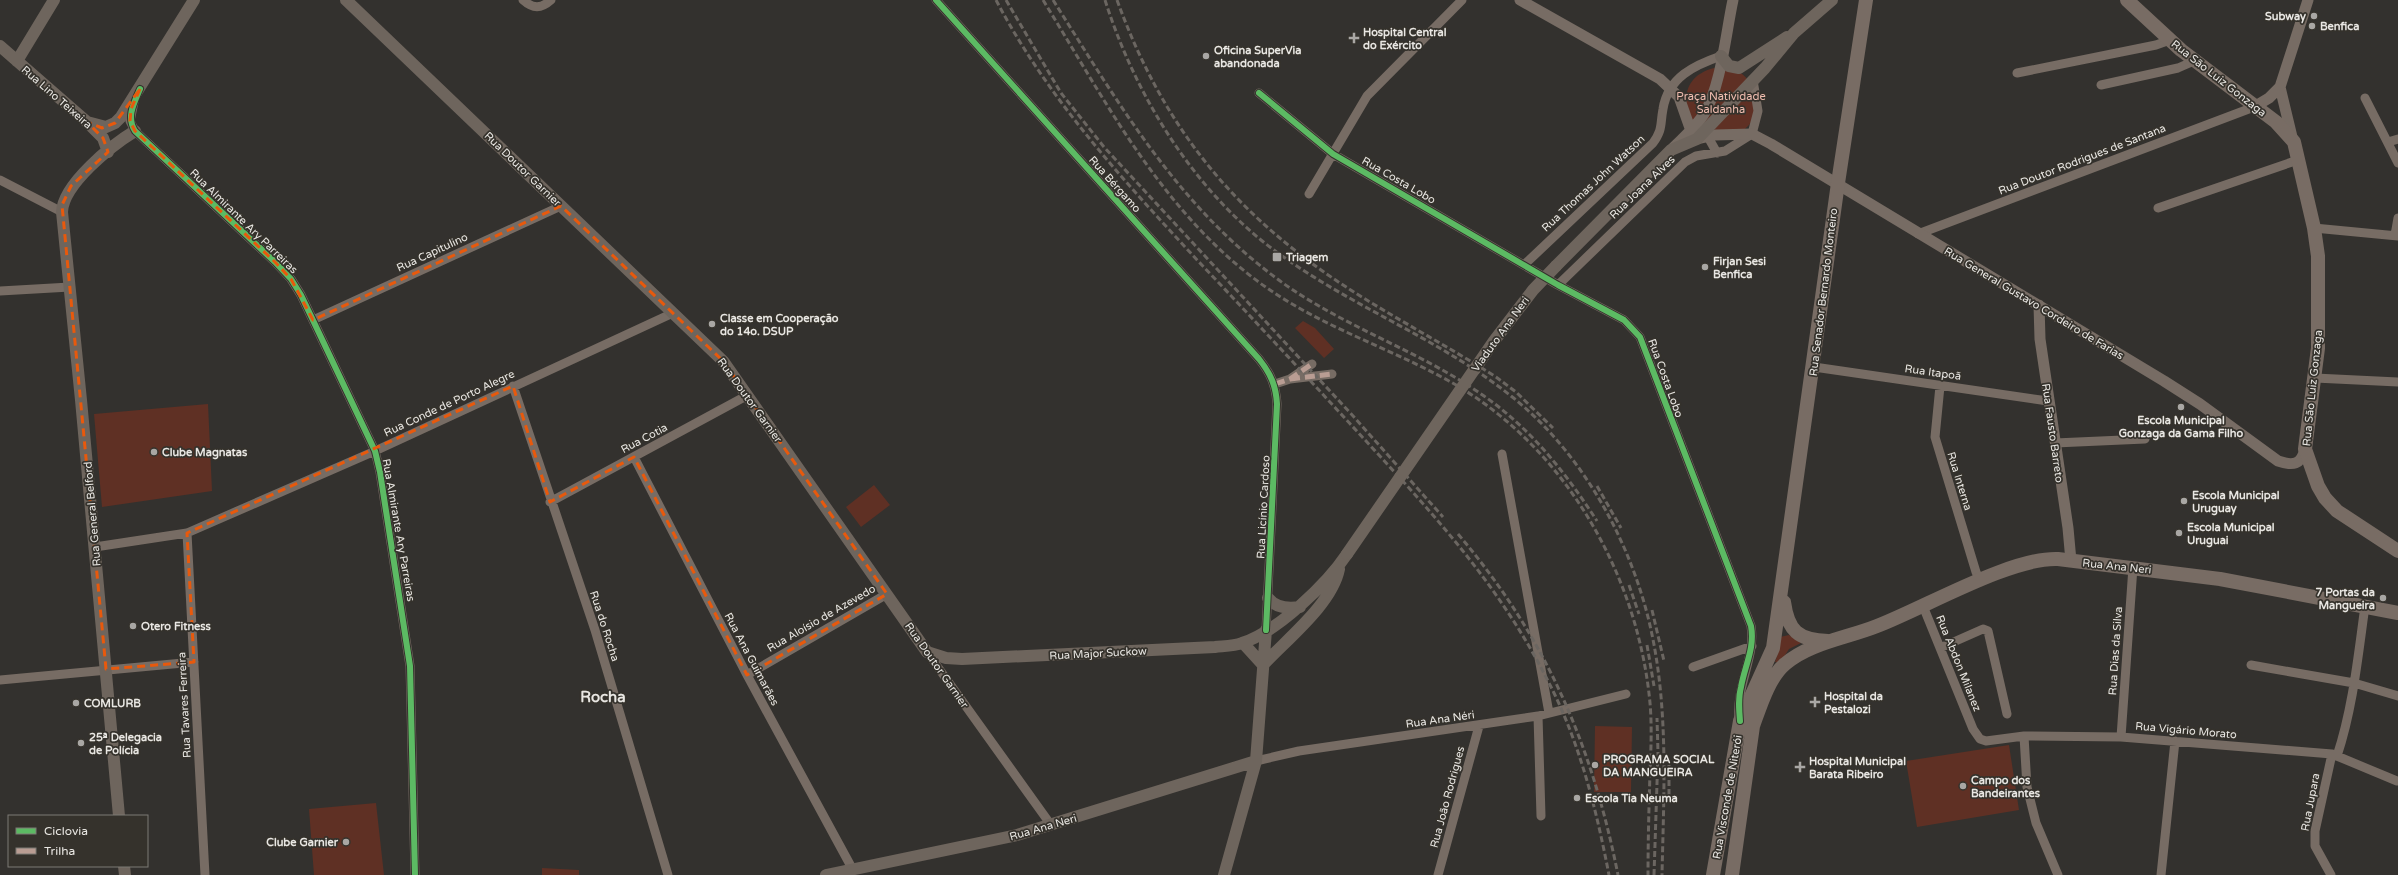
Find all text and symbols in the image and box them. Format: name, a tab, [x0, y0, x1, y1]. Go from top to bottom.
place label: Subway	[2265, 10, 2306, 24]
marker: Subway	[2309, 11, 2319, 21]
place label: Benfica	[2320, 20, 2359, 33]
marker: Benfica	[2307, 21, 2317, 31]
place label: Hospital Central do Exército	[1363, 26, 1447, 52]
marker: Hospital Central do Exército	[1348, 32, 1360, 44]
street label: Rua São Luiz Gonzaga	[2169, 37, 2269, 119]
place label: Oficina SuperVia abandonada	[1214, 44, 1301, 70]
marker: Oficina SuperVia abandonada	[1201, 51, 1211, 61]
street label: Rua Lino Teixeira	[19, 63, 95, 131]
park label: Praça Natividade Saldanha	[1676, 90, 1766, 116]
street label: Rua Doutor Rodrigues de Santana	[1997, 121, 2168, 197]
street label: Rua Doutor Garnier	[482, 129, 564, 210]
street label: Rua Thomas John Watson	[1539, 132, 1647, 234]
street label: Rua Bérgamo	[1086, 153, 1144, 215]
street label: Rua Joana Alves	[1607, 153, 1678, 222]
street label: Rua Costa Lobo	[1360, 154, 1438, 207]
street label: Rua Almirante Ary Parreiras	[187, 166, 300, 276]
street label: Rua Senador Bernardo Monteiro	[1807, 207, 1840, 377]
street label: Rua Capitulino	[395, 230, 470, 275]
street label: Rua General Gustavo Cordeiro de Farias	[1942, 245, 2126, 362]
marker: Triagem	[1271, 251, 1283, 263]
place label: Triagem	[1285, 251, 1328, 265]
place label: Firjan Sesi Benfica	[1713, 255, 1766, 281]
marker: Firjan Sesi Benfica	[1700, 262, 1710, 272]
street label: Viaduto Ana Neri	[1469, 294, 1532, 374]
place label: Classe em Cooperação do 14o. DSUP	[720, 312, 839, 338]
marker: Classe em Cooperação do 14o. DSUP	[707, 319, 717, 329]
street label: Rua São Luiz Gonzaga	[2300, 329, 2325, 447]
street label: Rua Costa Lobo	[1645, 337, 1686, 420]
street label: Rua Doutor Garnier	[715, 355, 785, 446]
street label: Rua Itapoã	[1904, 362, 1962, 383]
street label: Rua Conde de Porto Alegre	[382, 367, 517, 439]
street label: Rua Fausto Barreto	[2039, 383, 2066, 484]
marker: Escola Municipal Gonzaga da Gama Filho	[2176, 402, 2186, 412]
place label: Escola Municipal Gonzaga da Gama Filho	[2119, 414, 2244, 441]
street label: Rua Cotia	[619, 421, 670, 456]
place label: Clube Magnatas	[162, 446, 248, 460]
marker: Clube Magnatas	[149, 447, 159, 457]
street label: Rua Interna	[1944, 450, 1975, 512]
street label: Rua Licínio Cardoso	[1254, 455, 1273, 559]
street label: Rua Almirante Ary Parreiras	[380, 458, 417, 603]
street label: Rua General Belford	[81, 461, 104, 567]
place label: Escola Municipal Uruguay	[2192, 489, 2280, 516]
marker: Escola Municipal Uruguay	[2179, 496, 2189, 506]
place label: Escola Municipal Uruguai	[2187, 521, 2275, 548]
marker: Escola Municipal Uruguai	[2174, 528, 2184, 538]
street label: Rua Ana Neri	[2082, 556, 2152, 577]
street label: Rua Aloísio de Azevedo	[765, 582, 878, 655]
place label: 7 Portas da Mangueira	[2315, 586, 2375, 613]
street label: Rua do Rocha	[587, 589, 622, 663]
marker: 7 Portas da Mangueira	[2378, 593, 2388, 603]
street label: Rua Dias da Silva	[2106, 606, 2125, 696]
street label: Rua Ana Guimarães	[722, 611, 782, 708]
street label: Rua Abdon Milanez	[1933, 613, 1984, 714]
place label: Otero Fitness	[141, 620, 212, 633]
street label: Rua Doutor Garnier	[902, 620, 971, 711]
marker: Otero Fitness	[128, 621, 138, 631]
street label: Rua Major Suckow	[1049, 644, 1147, 663]
street label: Rua Tavares Ferreira	[175, 652, 194, 758]
district label: Rocha	[580, 688, 626, 706]
place label: Hospital da Pestalozi	[1824, 690, 1883, 716]
marker: Hospital da Pestalozi	[1809, 696, 1821, 708]
place label: COMLURB	[84, 697, 141, 710]
marker: COMLURB	[71, 698, 81, 708]
street label: Rua Ana Néri	[1405, 708, 1475, 731]
street label: Rua Vigário Morato	[2135, 720, 2237, 741]
place label: 25ª Delegacia de Polícia	[89, 731, 162, 757]
street label: Rua Visconde de Niterói	[1710, 734, 1745, 860]
marker: 25ª Delegacia de Polícia	[76, 738, 86, 748]
street label: Rua João Rodrigues	[1428, 745, 1467, 849]
place label: PROGRAMA SOCIAL DA MANGUEIRA	[1603, 753, 1715, 779]
place label: Hospital Municipal Barata Ribeiro	[1809, 755, 1906, 781]
marker: PROGRAMA SOCIAL DA MANGUEIRA	[1590, 760, 1600, 770]
marker: Hospital Municipal Barata Ribeiro	[1794, 761, 1806, 773]
street label: Rua Jupara	[2298, 772, 2322, 832]
place label: Campo dos Bandeirantes	[1971, 774, 2041, 800]
marker: Campo dos Bandeirantes	[1958, 781, 1968, 791]
place label: Escola Tia Neuma	[1585, 792, 1678, 805]
marker: Escola Tia Neuma	[1572, 793, 1582, 803]
street label: Rua Ana Neri	[1008, 812, 1078, 843]
legend	[8, 815, 148, 867]
text: Ciclovia	[44, 824, 88, 838]
place label: Clube Garnier	[266, 836, 339, 849]
marker: Clube Garnier	[341, 837, 351, 847]
text: Trilha	[44, 844, 75, 858]

